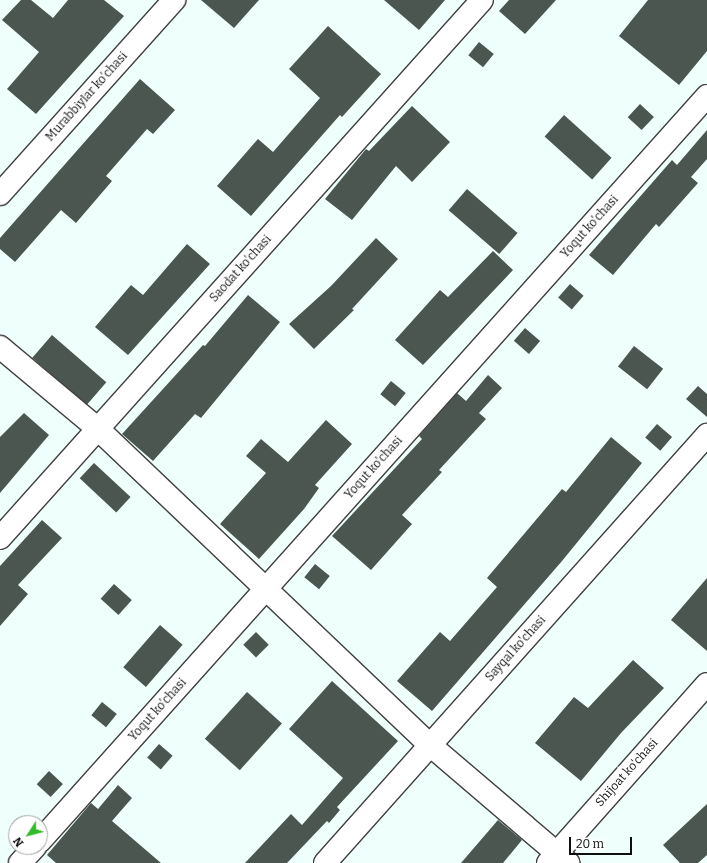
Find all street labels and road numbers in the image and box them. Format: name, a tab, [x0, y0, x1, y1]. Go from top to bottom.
street label: Murabbiylar ko'chasi	[43, 49, 131, 145]
street label: Yoqut ko'chasi	[558, 193, 622, 261]
street label: Saodat ko'chasi	[207, 233, 275, 305]
street label: Yoqut ko'chasi	[342, 434, 406, 502]
street label: Sayqal ko'chasi	[483, 613, 549, 685]
street label: Yoqut ko'chasi	[126, 676, 190, 744]
street label: Shijoat ko'chasi	[593, 736, 661, 810]

